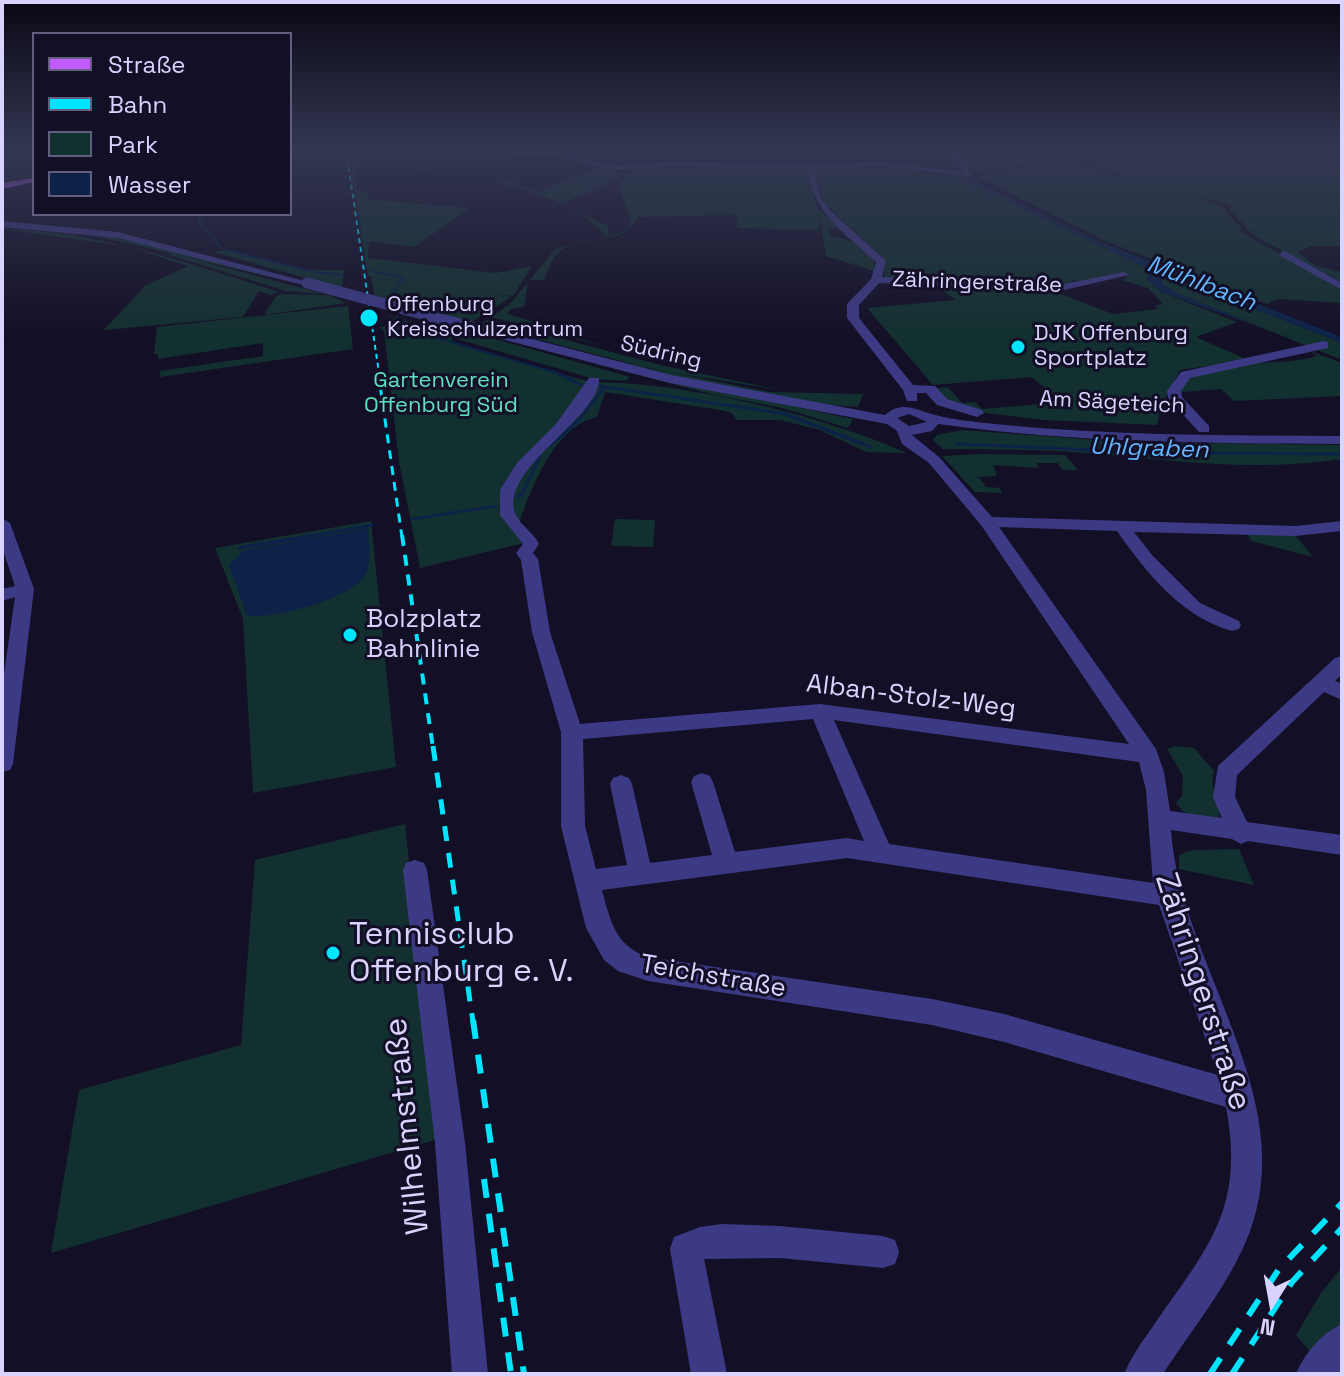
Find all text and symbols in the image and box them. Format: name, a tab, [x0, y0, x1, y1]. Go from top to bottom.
legend	[32, 32, 292, 216]
text: Straße	[108, 49, 185, 80]
text: Bahn	[108, 89, 167, 120]
text: Park	[108, 129, 158, 160]
text: Wasser	[108, 169, 191, 200]
water label: Mühlbach	[1143, 250, 1259, 318]
street label: Zähringerstraße	[892, 267, 1062, 299]
place label: Offenburg Kreisschulzentrum	[387, 292, 583, 344]
marker: Offenburg Kreisschulzentrum	[358, 307, 380, 329]
place label: DJK Offenburg Sportplatz	[1034, 321, 1188, 372]
street label: Südring	[618, 331, 704, 375]
marker: DJK Offenburg Sportplatz	[1009, 338, 1027, 356]
park label: Gartenverein Offenburg Süd	[364, 368, 518, 420]
street label: Am Sägeteich	[1039, 386, 1185, 420]
water label: Uhlgraben	[1089, 433, 1209, 465]
place label: Bolzplatz Bahnlinie	[366, 604, 482, 666]
marker: Bolzplatz Bahnlinie	[341, 626, 359, 644]
street label: Alban-Stolz-Weg	[805, 669, 1017, 725]
street label: Zähringerstraße	[1146, 868, 1258, 1116]
place label: Tennisclub Offenburg e. V.	[349, 916, 574, 991]
marker: Tennisclub Offenburg e. V.	[324, 944, 342, 962]
street label: Teichstraße	[638, 949, 788, 1005]
street label: Wilhelmstraße	[378, 1016, 438, 1236]
north arrow	[1232, 1264, 1312, 1344]
text: N	[1258, 1312, 1277, 1343]

